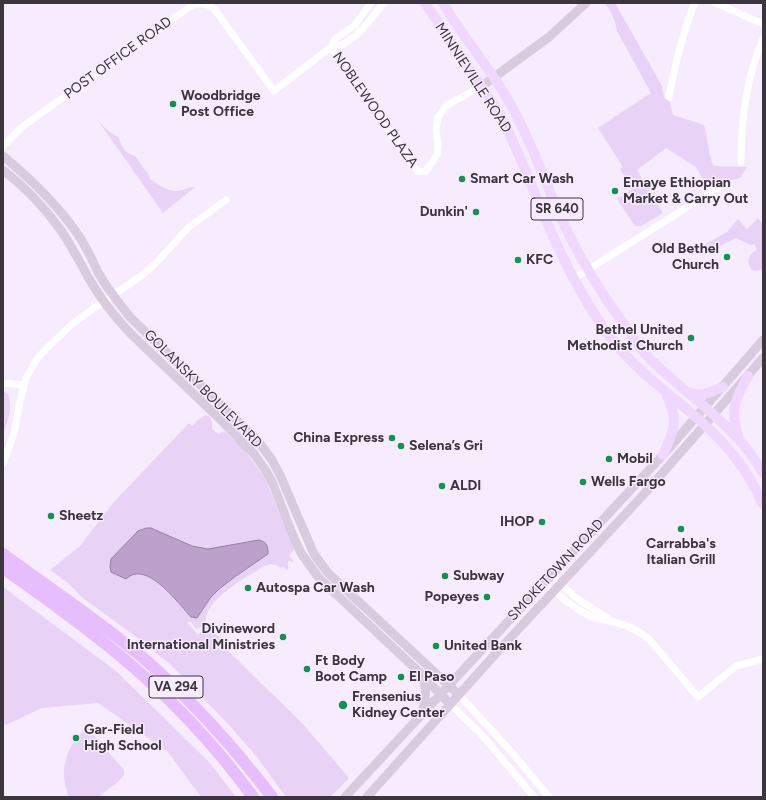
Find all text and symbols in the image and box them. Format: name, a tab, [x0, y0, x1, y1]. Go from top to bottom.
street label: POST OFFICE ROAD	[61, 13, 175, 103]
street label: MINNIEVILLE ROAD	[431, 20, 515, 136]
street label: NOBLEWOOD PLAZA	[329, 49, 421, 171]
place label: Woodbridge Post Office	[181, 88, 261, 120]
marker: Woodbridge Post Office	[168, 99, 178, 109]
place label: Smart Car Wash	[470, 171, 574, 187]
marker: Smart Car Wash	[457, 174, 467, 184]
place label: Emaye Ethiopian Market & Carry Out	[623, 175, 748, 208]
marker: Emaye Ethiopian Market & Carry Out	[610, 186, 620, 196]
road number: SR 640	[531, 198, 583, 220]
place label: Dunkin'	[420, 204, 468, 220]
marker: Dunkin'	[471, 207, 481, 217]
place label: Old Bethel Church	[652, 241, 719, 274]
place label: KFC	[526, 252, 553, 268]
marker: Old Bethel Church	[722, 252, 732, 262]
marker: KFC	[513, 255, 523, 265]
place label: Bethel United Methodist Church	[567, 322, 683, 354]
street label: GOLANSKY BOULEVARD	[140, 326, 266, 452]
marker: Bethel United Methodist Church	[686, 333, 696, 343]
place label: China Express	[293, 430, 384, 446]
marker: China Express	[387, 433, 397, 443]
place label: Selena’s Gri	[409, 438, 483, 454]
marker: Selena’s Gri	[396, 441, 406, 451]
place label: Mobil	[617, 451, 653, 467]
marker: Mobil	[604, 454, 614, 464]
place label: Wells Fargo	[591, 474, 666, 490]
marker: Wells Fargo	[578, 477, 588, 487]
place label: ALDI	[450, 478, 481, 494]
marker: ALDI	[437, 481, 447, 491]
place label: Sheetz	[59, 508, 103, 524]
marker: Sheetz	[46, 511, 56, 521]
place label: IHOP	[500, 514, 534, 530]
street label: SMOKETOWN ROAD	[504, 516, 608, 624]
marker: IHOP	[537, 517, 547, 527]
marker: Carrabba's Italian Grill	[676, 524, 686, 534]
place label: Carrabba's Italian Grill	[646, 536, 716, 568]
place label: Subway	[453, 568, 504, 584]
marker: Subway	[440, 571, 450, 581]
place label: Autospa Car Wash	[256, 580, 375, 596]
marker: Autospa Car Wash	[243, 583, 253, 593]
place label: Popeyes	[425, 589, 479, 605]
marker: Popeyes	[482, 592, 492, 602]
place label: Divineword International Ministries	[127, 621, 275, 654]
marker: Divineword International Ministries	[278, 632, 288, 642]
place label: United Bank	[444, 638, 522, 654]
marker: United Bank	[431, 641, 441, 651]
place label: Ft Body Boot Camp	[315, 653, 387, 686]
marker: Ft Body Boot Camp	[302, 664, 312, 674]
place label: El Paso	[409, 669, 454, 685]
marker: El Paso	[396, 672, 406, 682]
road number: VA 294	[149, 676, 203, 698]
place label: Frensenius Kidney Center	[352, 689, 445, 722]
marker: Frensenius Kidney Center	[337, 699, 349, 711]
place label: Gar-Field High School	[84, 722, 162, 754]
marker: Gar-Field High School	[71, 733, 81, 743]

